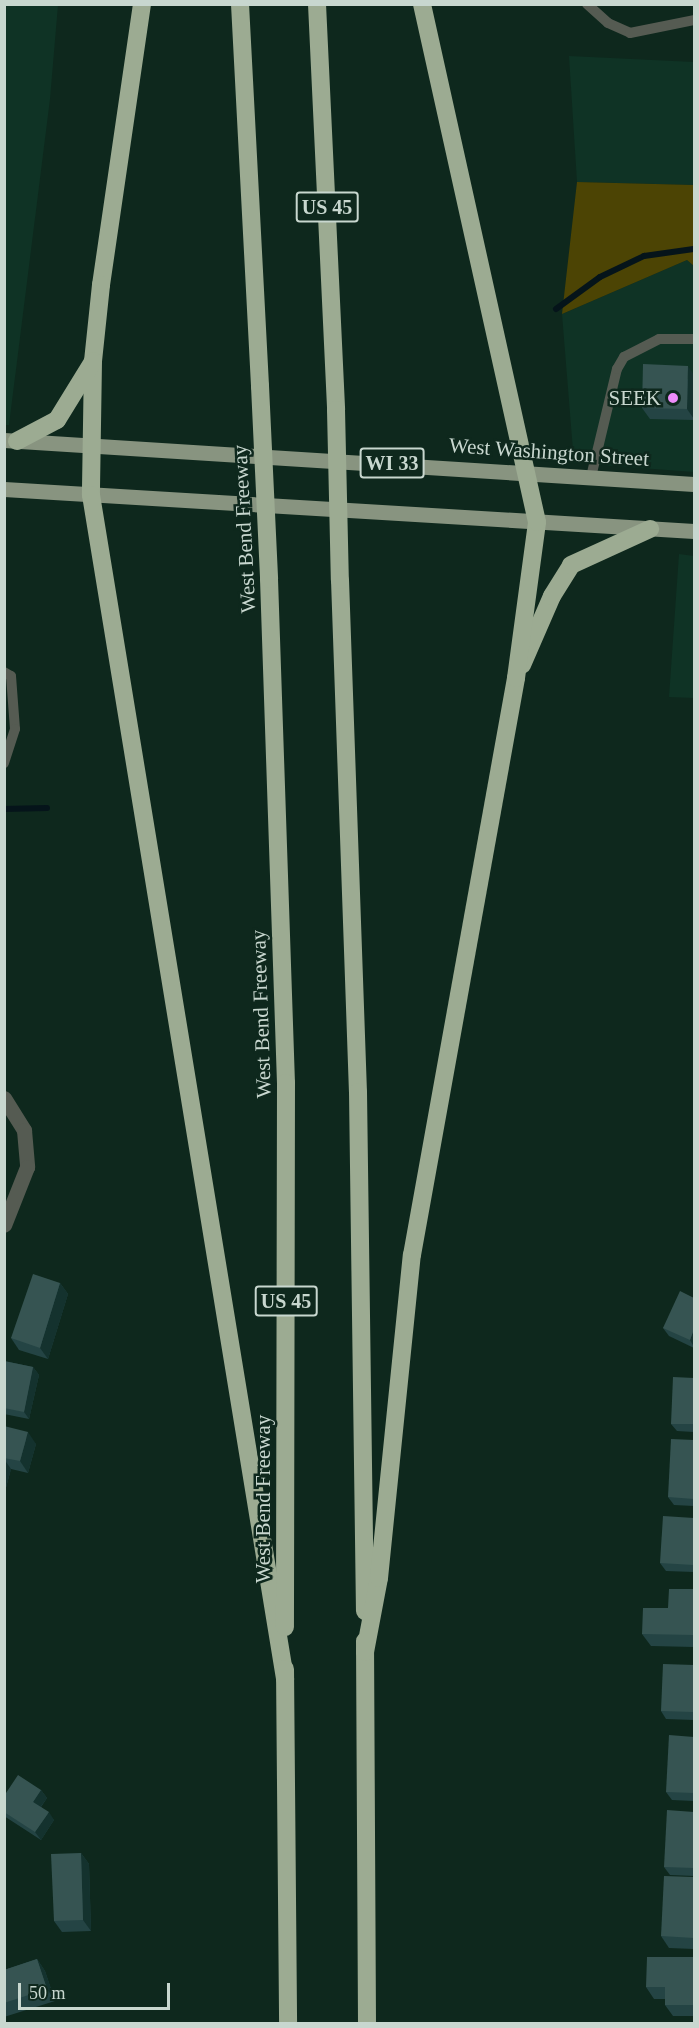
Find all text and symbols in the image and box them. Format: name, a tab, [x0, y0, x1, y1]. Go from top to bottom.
road number: US 45	[296, 190, 358, 224]
place label: SEEK	[608, 385, 661, 411]
marker: SEEK	[666, 391, 680, 405]
street label: West Washington Street	[448, 432, 650, 472]
street label: West Bend Freeway	[227, 444, 261, 614]
road number: WI 33	[359, 446, 425, 480]
street label: West Bend Freeway	[245, 929, 277, 1099]
road number: US 45	[254, 1284, 318, 1318]
street label: West Bend Freeway	[250, 1415, 276, 1583]
scale bar	[21, 1971, 172, 2009]
text: 50 m	[29, 1983, 66, 2003]

